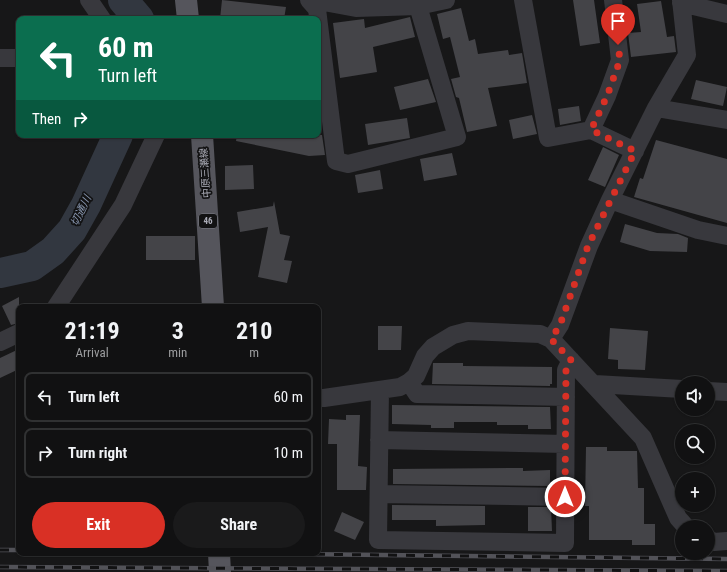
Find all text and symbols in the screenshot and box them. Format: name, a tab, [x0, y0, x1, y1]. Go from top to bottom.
pin	[601, 4, 635, 45]
icon: arrive	[607, 10, 629, 32]
text: 60 m	[98, 31, 154, 64]
icon: left	[32, 32, 84, 84]
text: Turn left	[98, 65, 157, 86]
icon: right	[69, 108, 91, 130]
text: Then	[32, 110, 61, 128]
street label: 中原三瀬線	[198, 148, 212, 198]
water label: 切通川	[68, 192, 95, 229]
road number: 46	[199, 214, 217, 228]
text: 21:19	[65, 317, 120, 345]
text: 3	[172, 317, 184, 345]
text: 210	[236, 317, 272, 345]
text: Arrival	[76, 345, 109, 360]
text: min	[168, 345, 187, 360]
text: m	[249, 345, 259, 360]
map controls	[675, 376, 715, 560]
button: sound	[675, 376, 715, 416]
icon: left	[34, 386, 56, 408]
text: Turn left	[68, 388, 119, 406]
text: 60 m	[273, 388, 303, 406]
button: search	[675, 424, 715, 464]
icon: right	[34, 442, 56, 464]
text: Turn right	[68, 444, 127, 462]
text: 10 m	[273, 444, 303, 462]
button: +	[675, 472, 715, 512]
position arrow	[544, 476, 586, 518]
button: Exit	[32, 502, 165, 548]
button: Share	[173, 502, 305, 548]
button: −	[675, 520, 715, 560]

